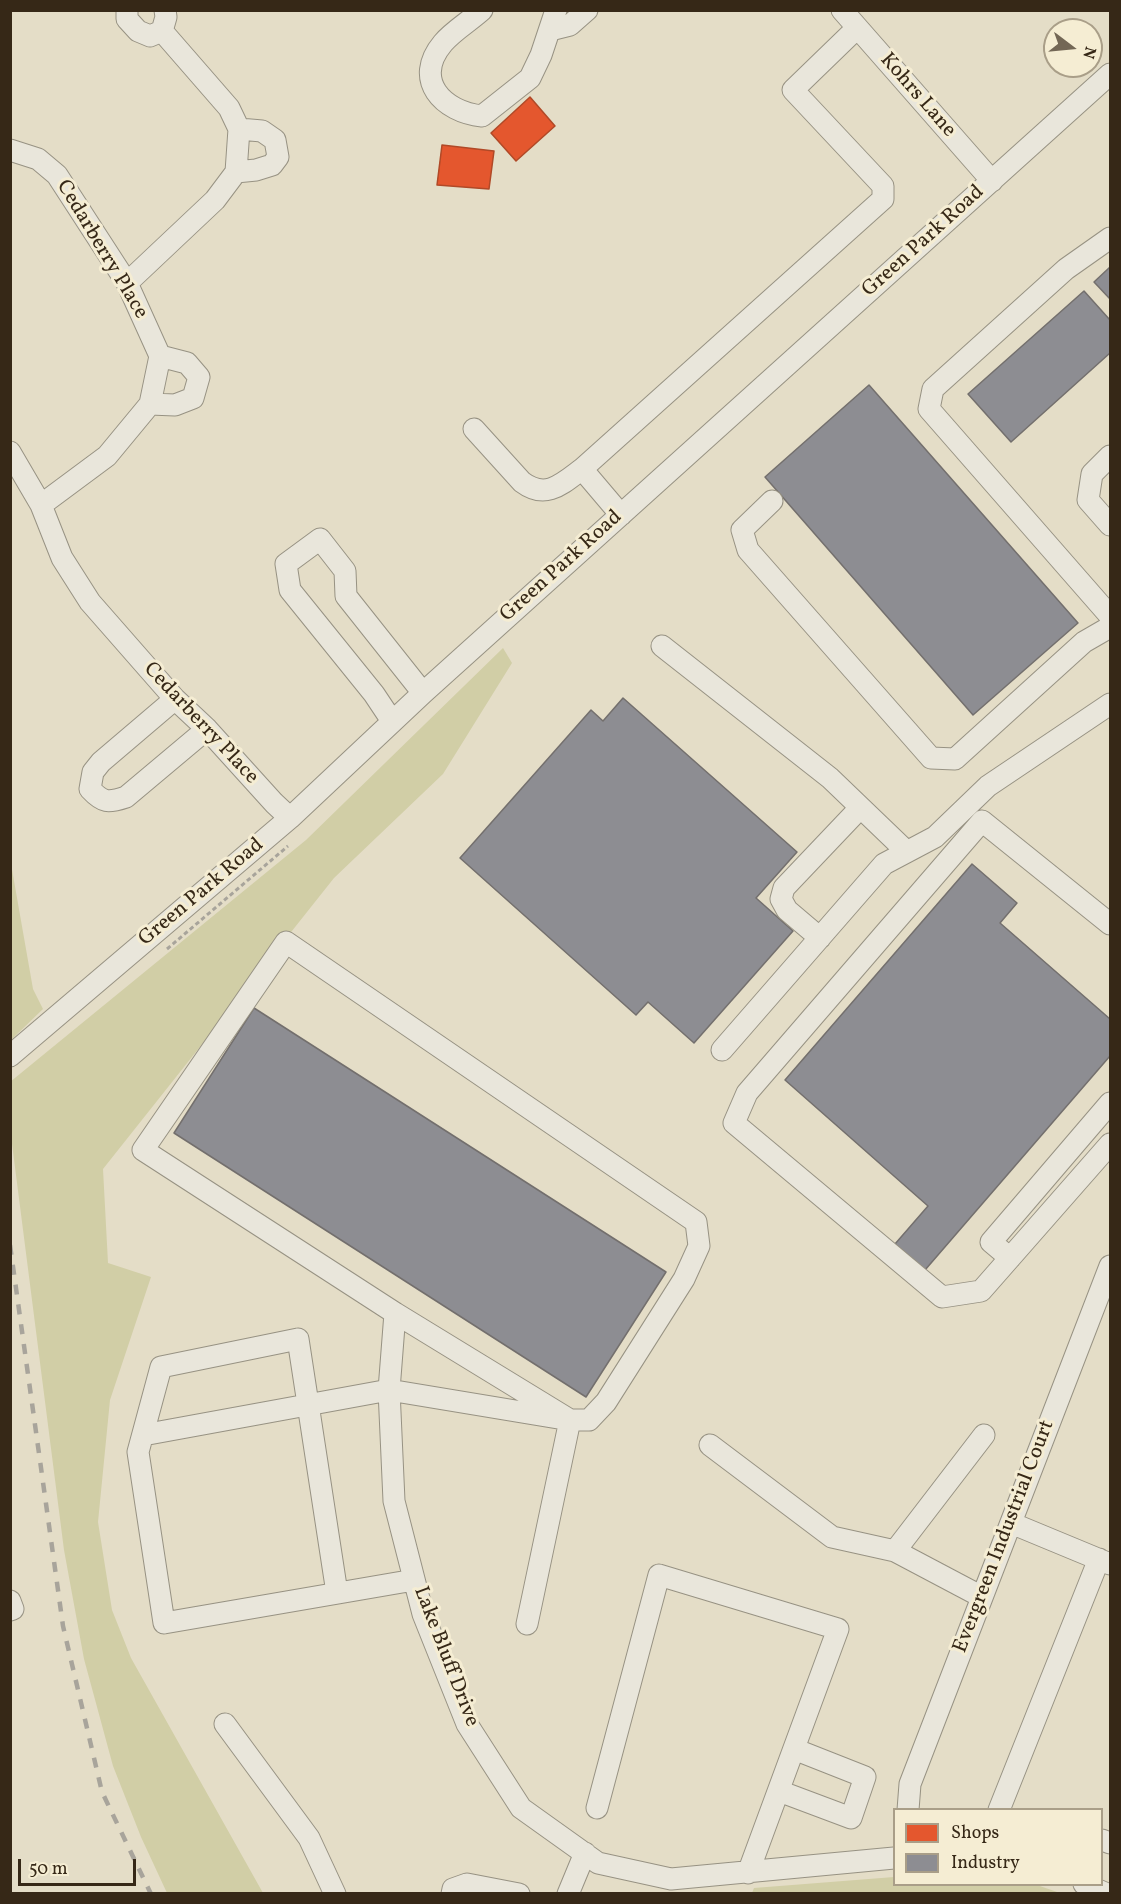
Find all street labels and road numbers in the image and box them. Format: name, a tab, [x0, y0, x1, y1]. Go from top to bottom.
street label: Kohrs Lane	[874, 49, 960, 143]
street label: Cedarberry Place	[50, 176, 152, 324]
street label: Green Park Road	[858, 181, 990, 303]
street label: Green Park Road	[496, 506, 628, 628]
street label: Cedarberry Place	[137, 658, 263, 790]
street label: Green Park Road	[134, 833, 270, 953]
street label: Evergreen Industrial Court	[949, 1417, 1061, 1657]
street label: Lake Bluff Drive	[407, 1583, 483, 1731]

